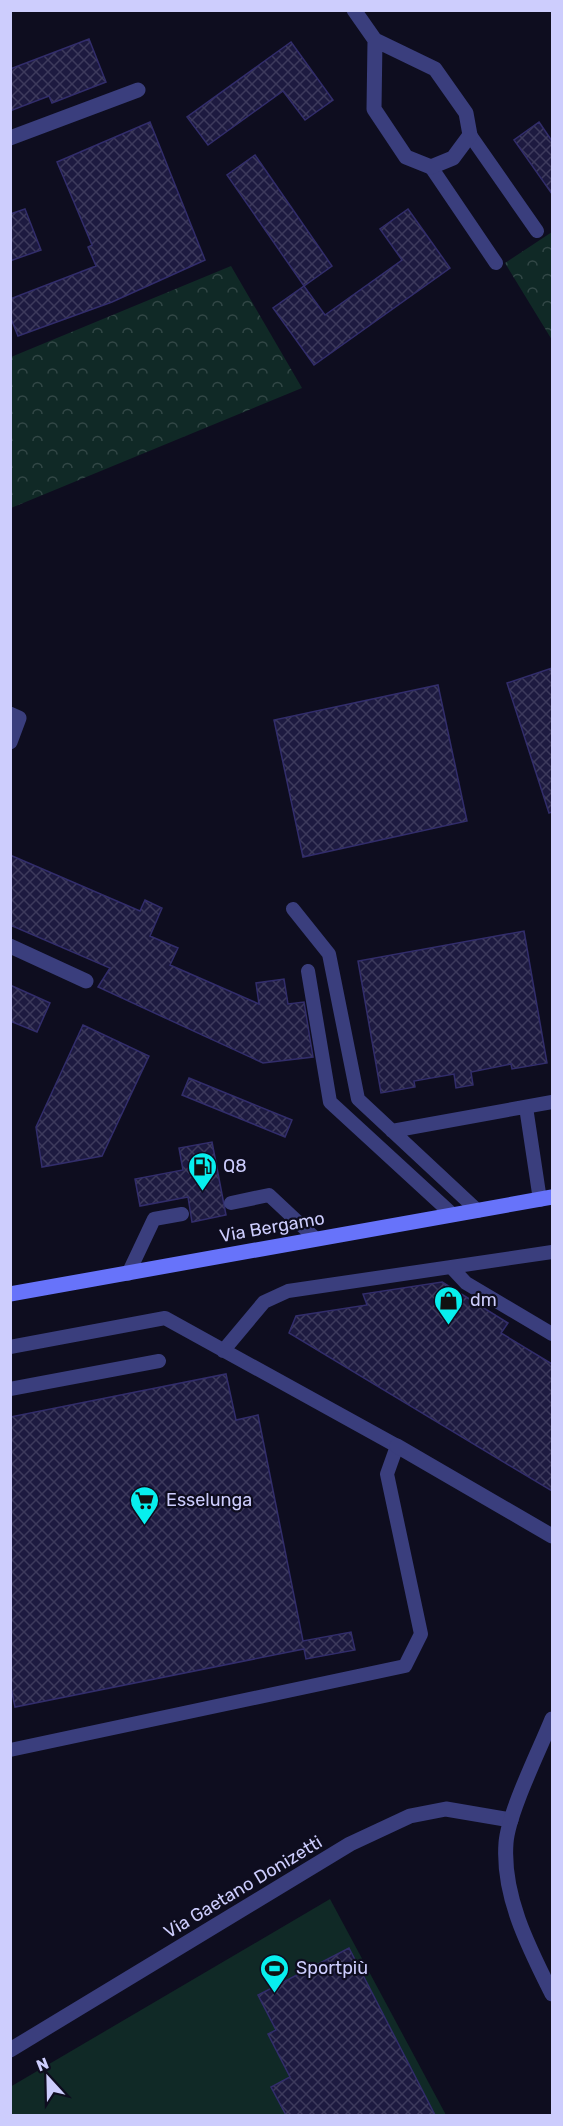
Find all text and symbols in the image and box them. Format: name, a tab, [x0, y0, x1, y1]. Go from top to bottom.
fuel station icon: Q8	[186, 1150, 218, 1192]
place label: Q8	[223, 1155, 247, 1177]
street label: Via Bergamo	[218, 1207, 326, 1247]
shop icon: dm	[433, 1284, 465, 1326]
place label: dm	[470, 1289, 497, 1311]
supermarket icon: Esselunga	[129, 1484, 161, 1526]
place label: Esselunga	[166, 1489, 252, 1511]
street label: Via Gaetano Donizetti	[160, 1831, 326, 1943]
sports icon: Sportpiù	[259, 1952, 291, 1994]
place label: Sportpiù	[296, 1957, 368, 1979]
north arrow	[18, 2048, 78, 2108]
text: N	[34, 2054, 51, 2076]

